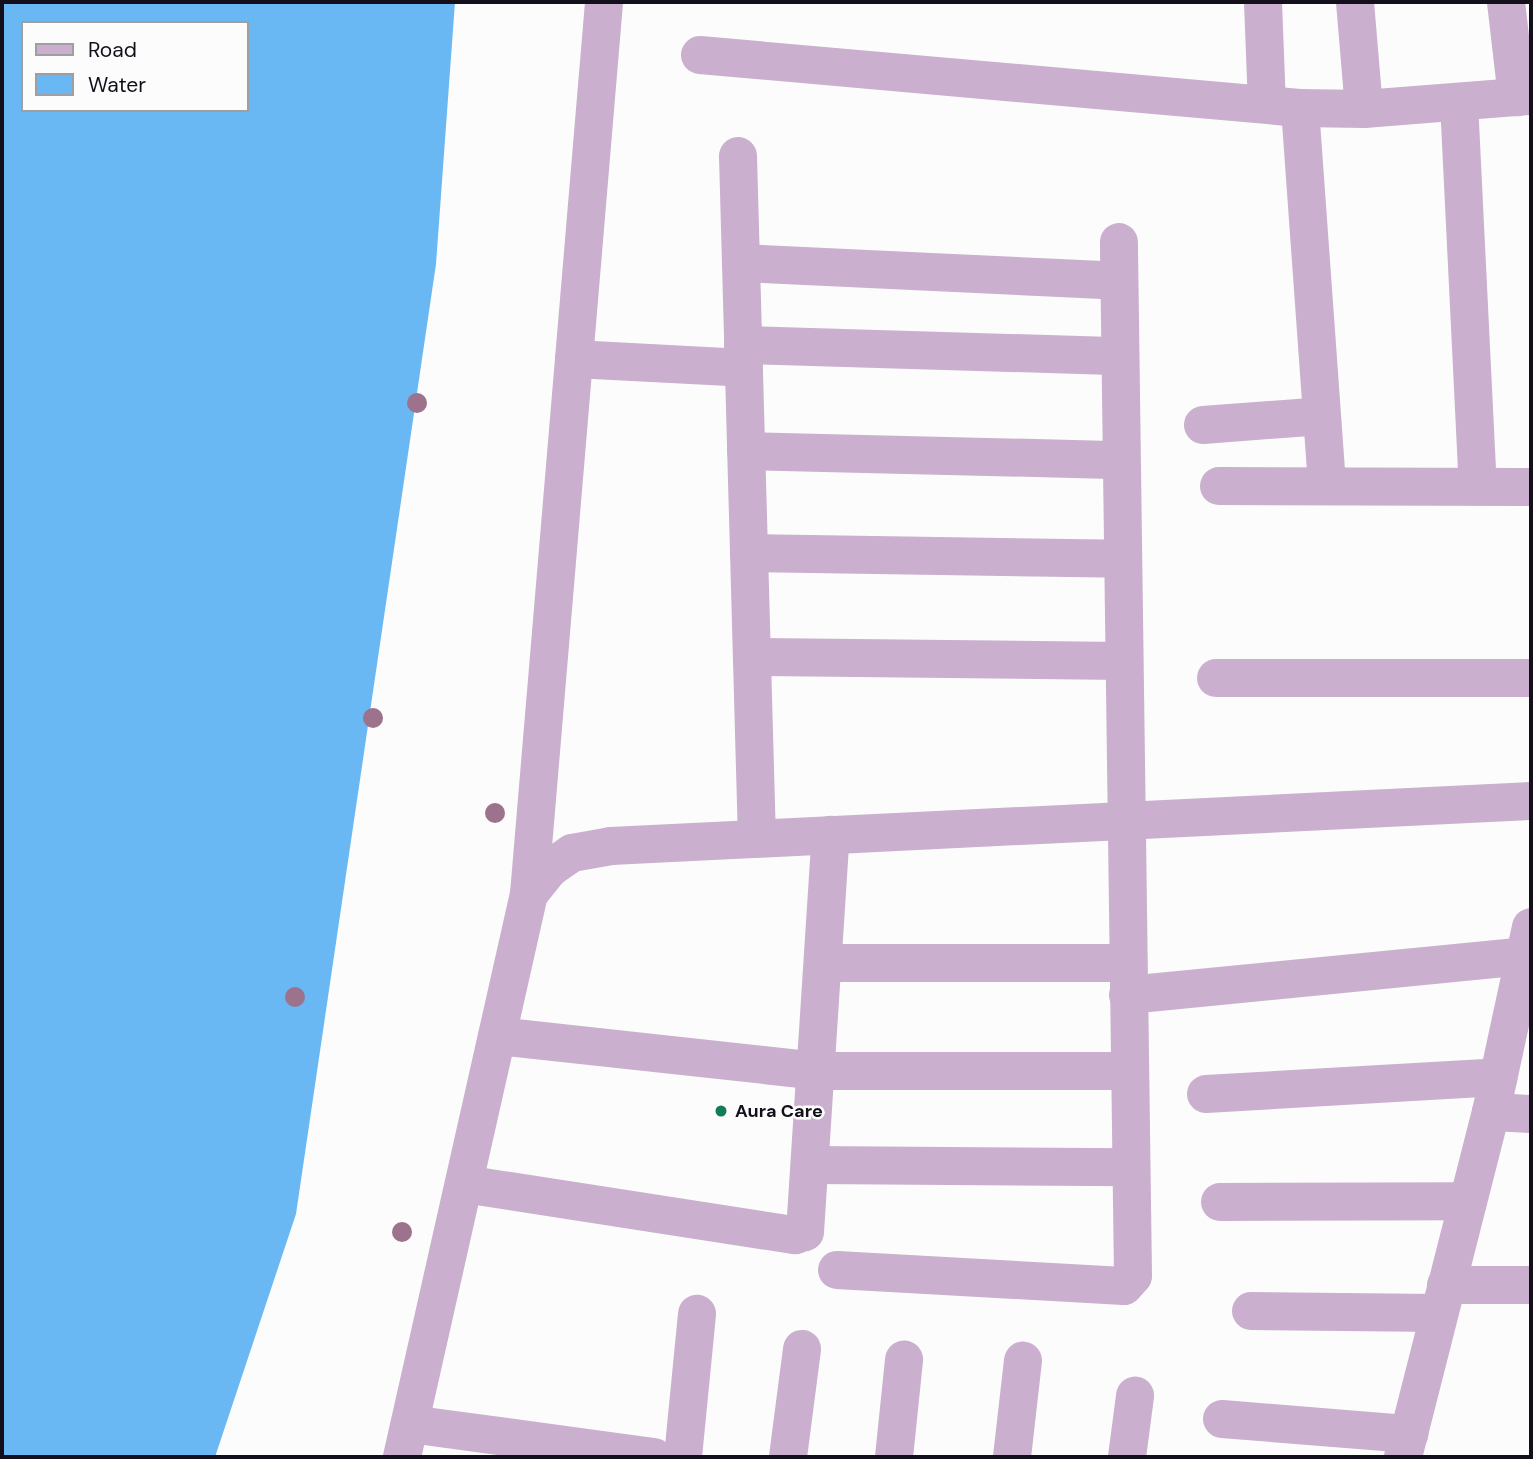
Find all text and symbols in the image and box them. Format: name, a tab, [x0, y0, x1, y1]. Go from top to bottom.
legend	[21, 21, 248, 112]
text: Road	[88, 36, 137, 64]
text: Water	[88, 71, 146, 99]
place label: Aura Care	[735, 1100, 823, 1122]
marker: Aura Care	[713, 1103, 729, 1119]

